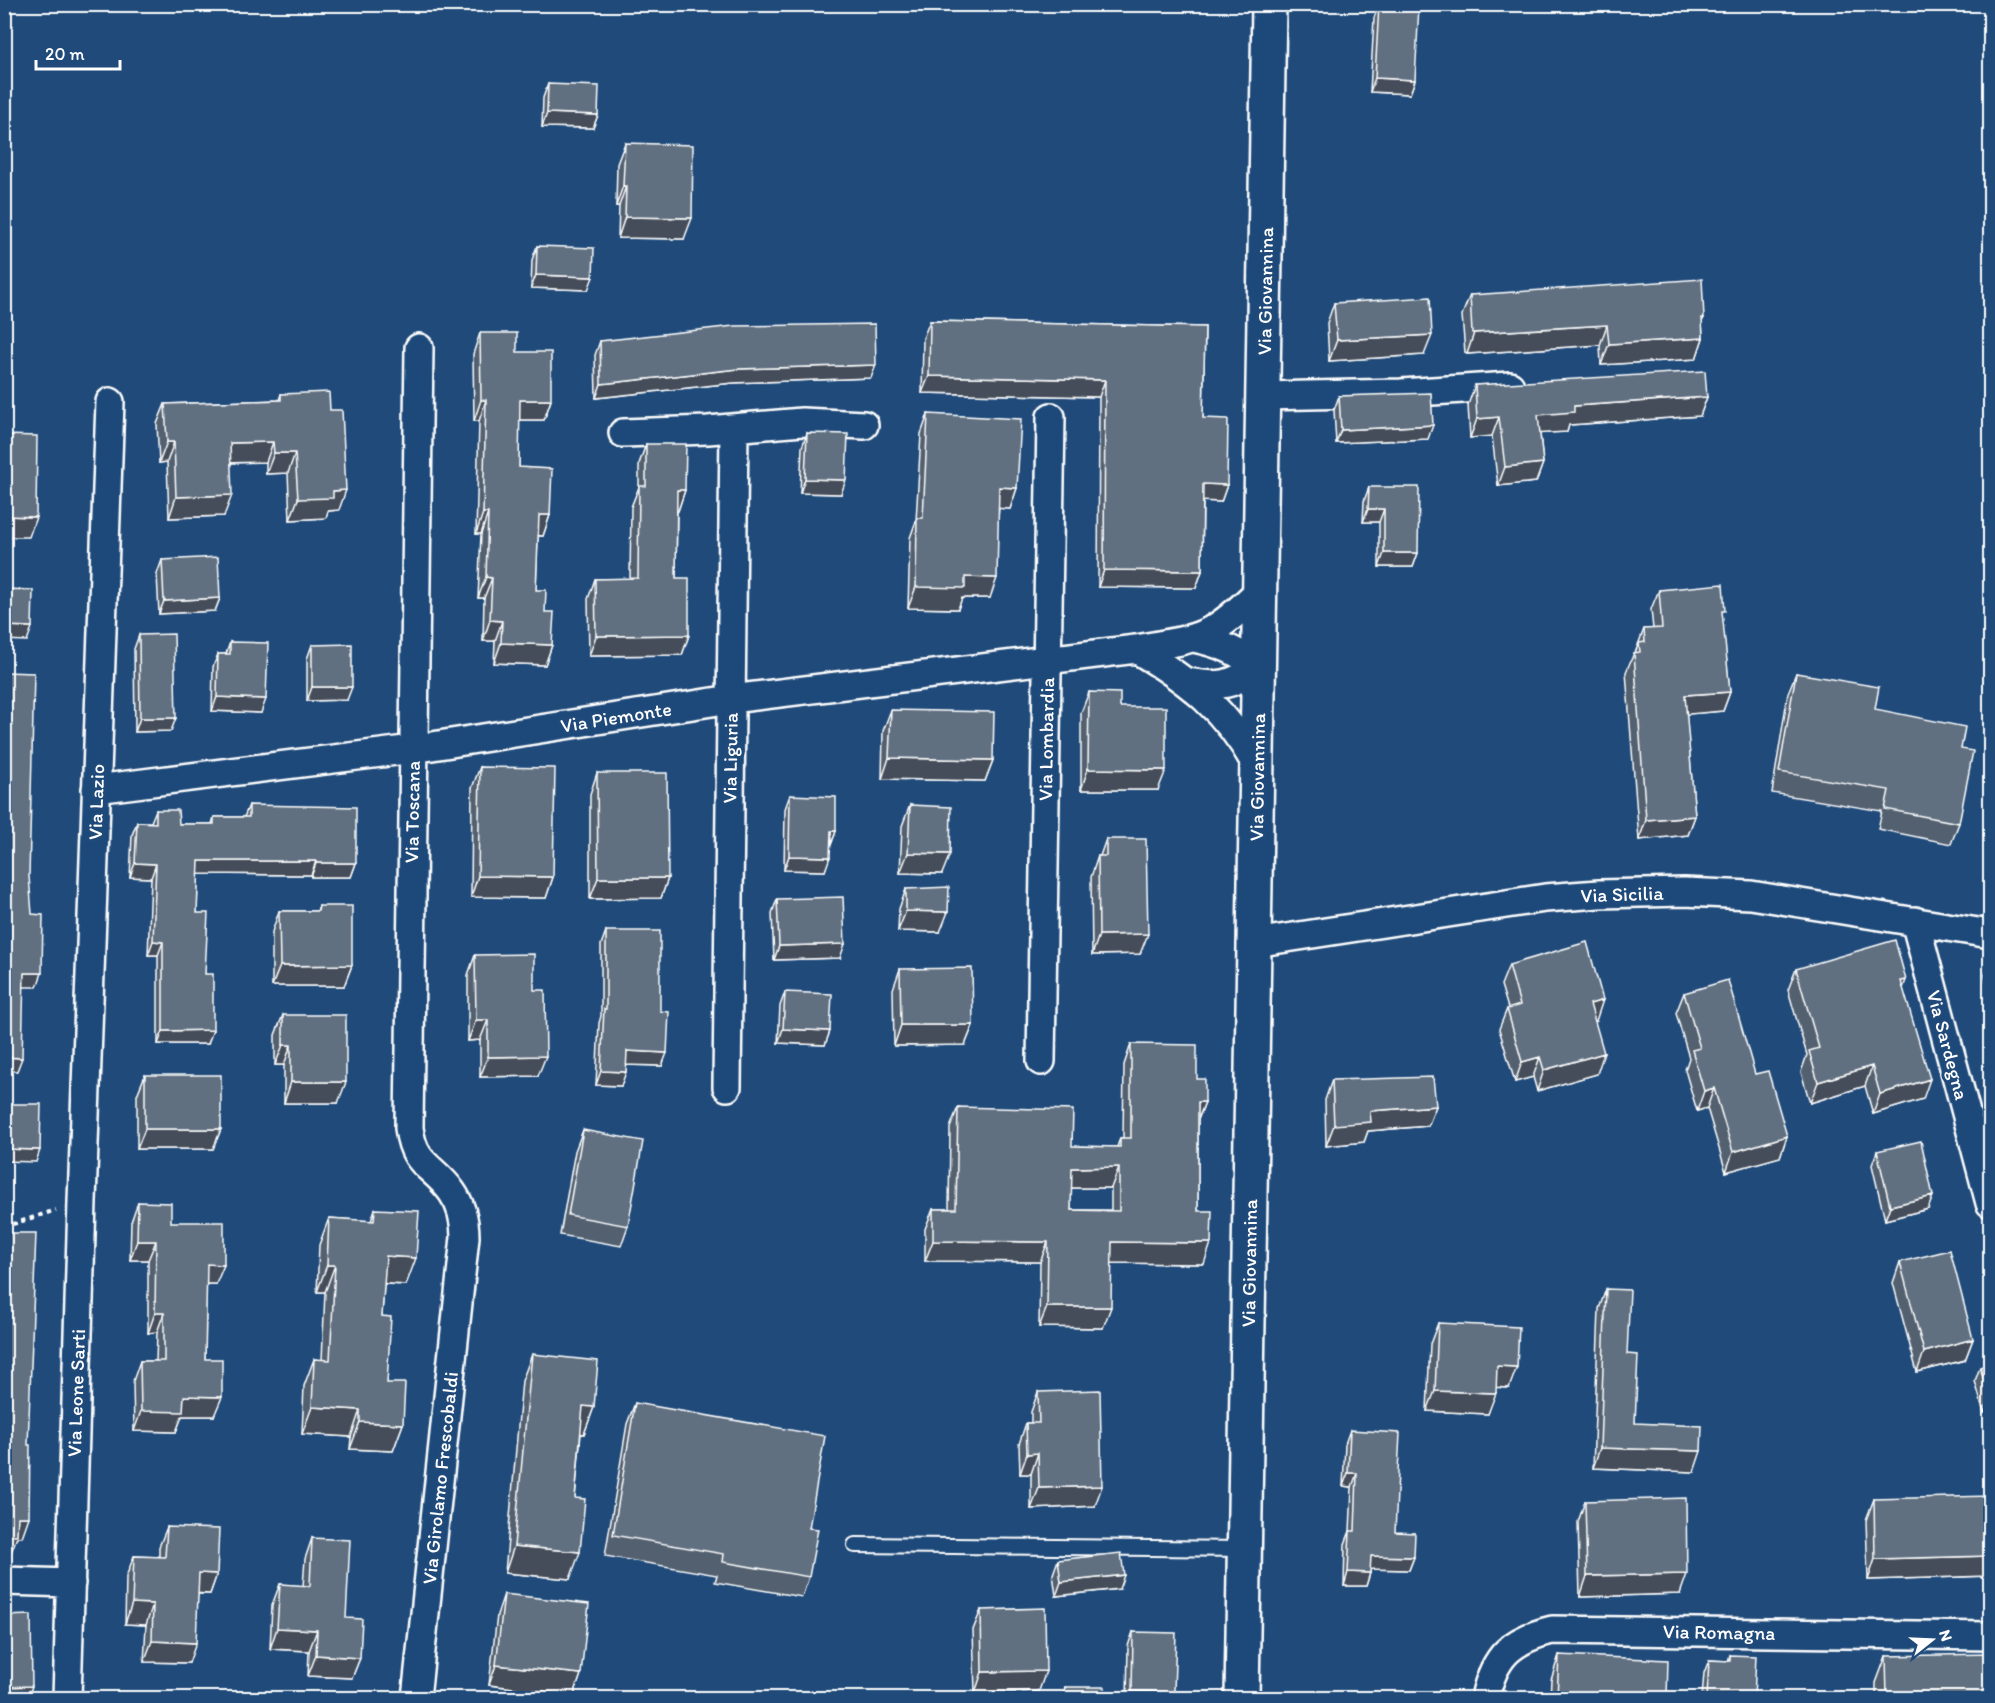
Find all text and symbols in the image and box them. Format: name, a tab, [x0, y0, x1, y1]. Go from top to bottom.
scale bar	[36, 33, 120, 71]
text: 20 m	[45, 43, 85, 65]
street label: Via Giovannina	[1252, 226, 1278, 355]
street label: Via Lombardia	[1033, 676, 1059, 801]
street label: Via Piemonte	[559, 696, 673, 738]
street label: Via Liguria	[717, 712, 743, 804]
street label: Via Giovannina	[1244, 712, 1270, 841]
street label: Via Toscana	[399, 761, 425, 863]
street label: Via Lazio	[83, 763, 109, 841]
street label: Via Sicilia	[1580, 881, 1665, 907]
street label: Via Sardegna	[1922, 988, 1974, 1103]
street label: Via Giovannina	[1236, 1198, 1262, 1327]
street label: Via Leone Sarti	[62, 1328, 90, 1458]
street label: Via Girolamo Frescobaldi	[417, 1370, 463, 1586]
north arrow	[1902, 1610, 1962, 1670]
street label: Via Romagna	[1663, 1619, 1776, 1645]
text: N	[1935, 1627, 1956, 1644]

